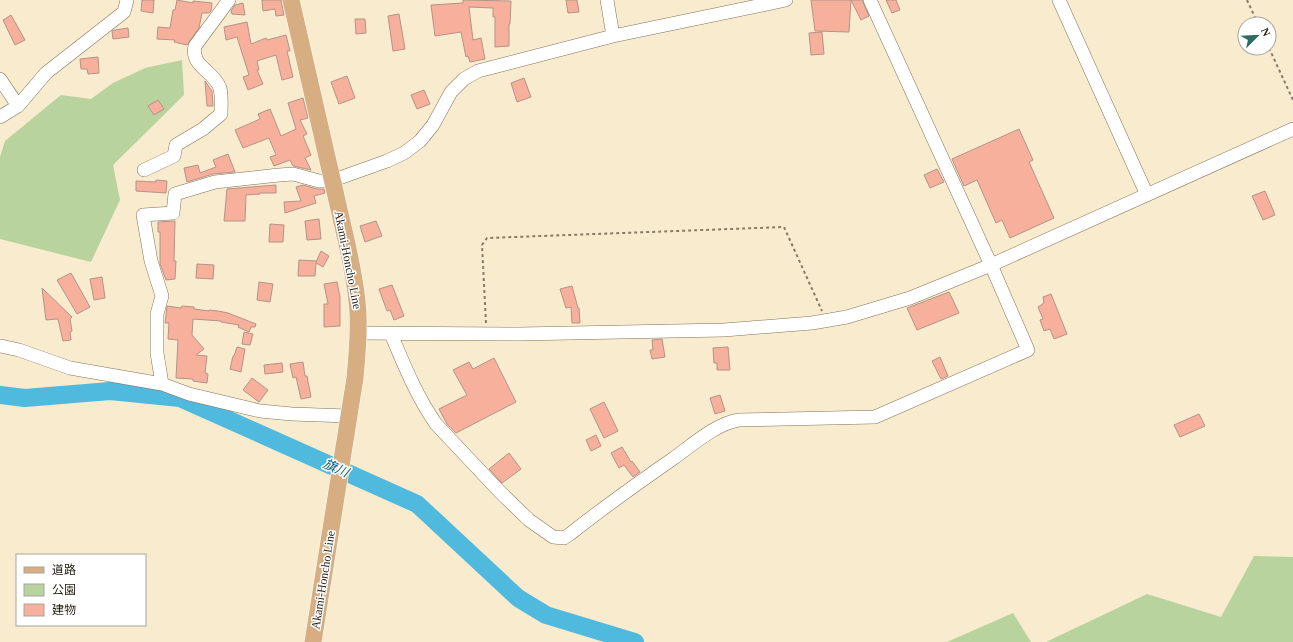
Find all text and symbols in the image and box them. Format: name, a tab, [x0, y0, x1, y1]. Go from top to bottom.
north arrow	[1237, 16, 1277, 56]
text: N	[1259, 26, 1273, 38]
street label: Akami-Honcho Line	[332, 210, 364, 310]
water label: 旗川	[321, 456, 353, 481]
street label: Akami-Honcho Line	[308, 530, 338, 630]
legend	[16, 554, 146, 626]
text: 道路	[52, 563, 76, 577]
text: 公園	[52, 583, 76, 597]
text: 建物	[52, 603, 76, 617]

